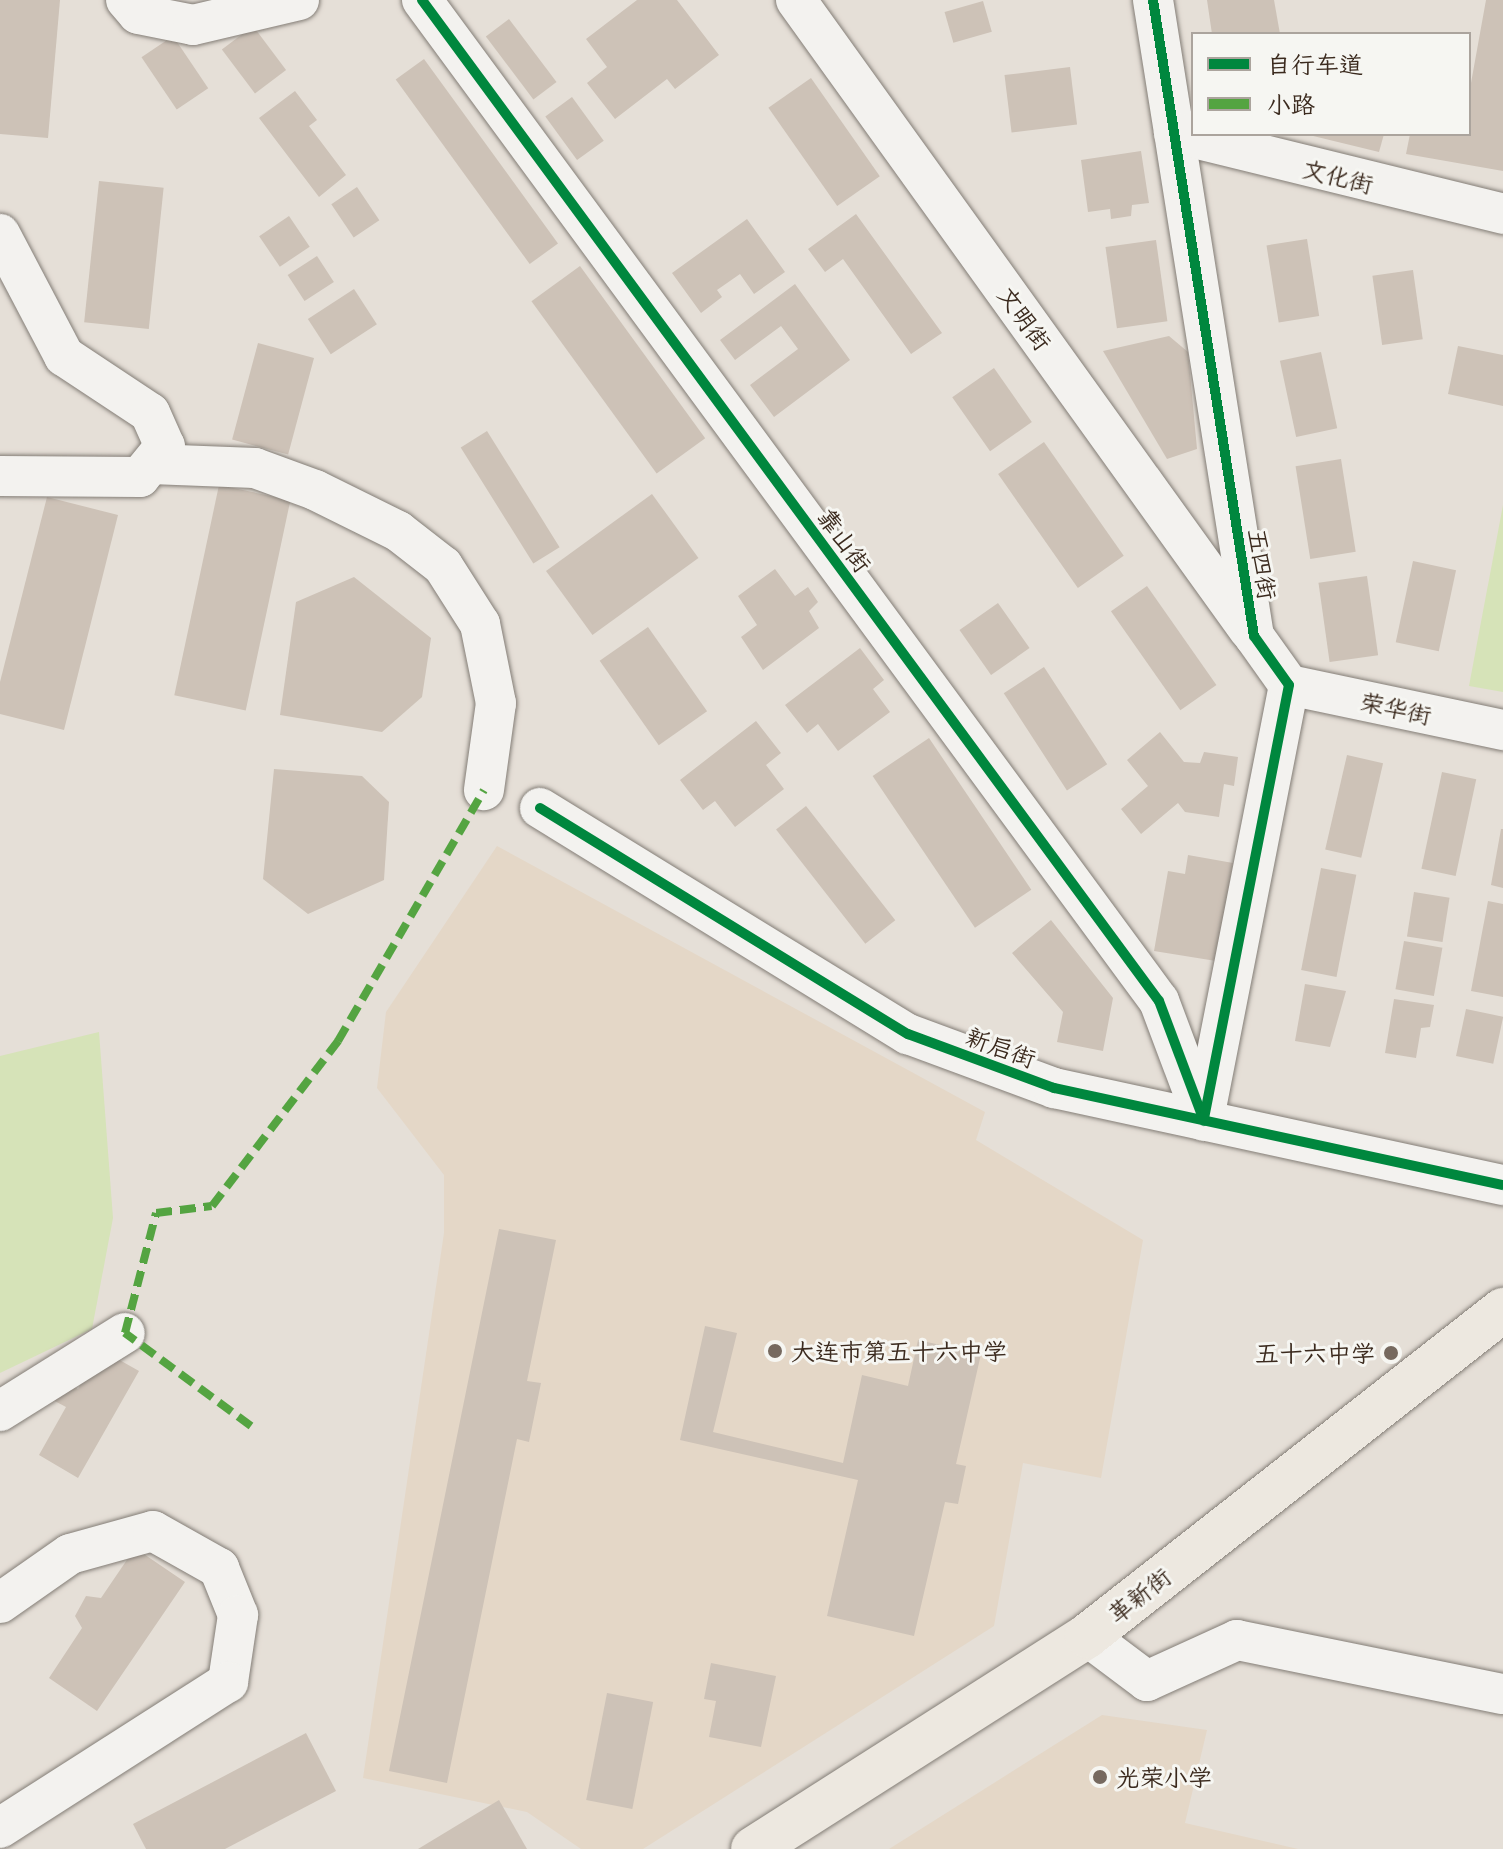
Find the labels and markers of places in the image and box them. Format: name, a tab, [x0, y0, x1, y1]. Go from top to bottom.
place label: 大连市第五十六中学	[791, 1337, 1007, 1365]
place label: 五十六中学	[1255, 1339, 1375, 1367]
marker: 大连市第五十六中学	[766, 1342, 784, 1360]
marker: 五十六中学	[1382, 1344, 1400, 1362]
place label: 光荣小学	[1116, 1763, 1212, 1791]
marker: 光荣小学	[1091, 1768, 1109, 1786]

